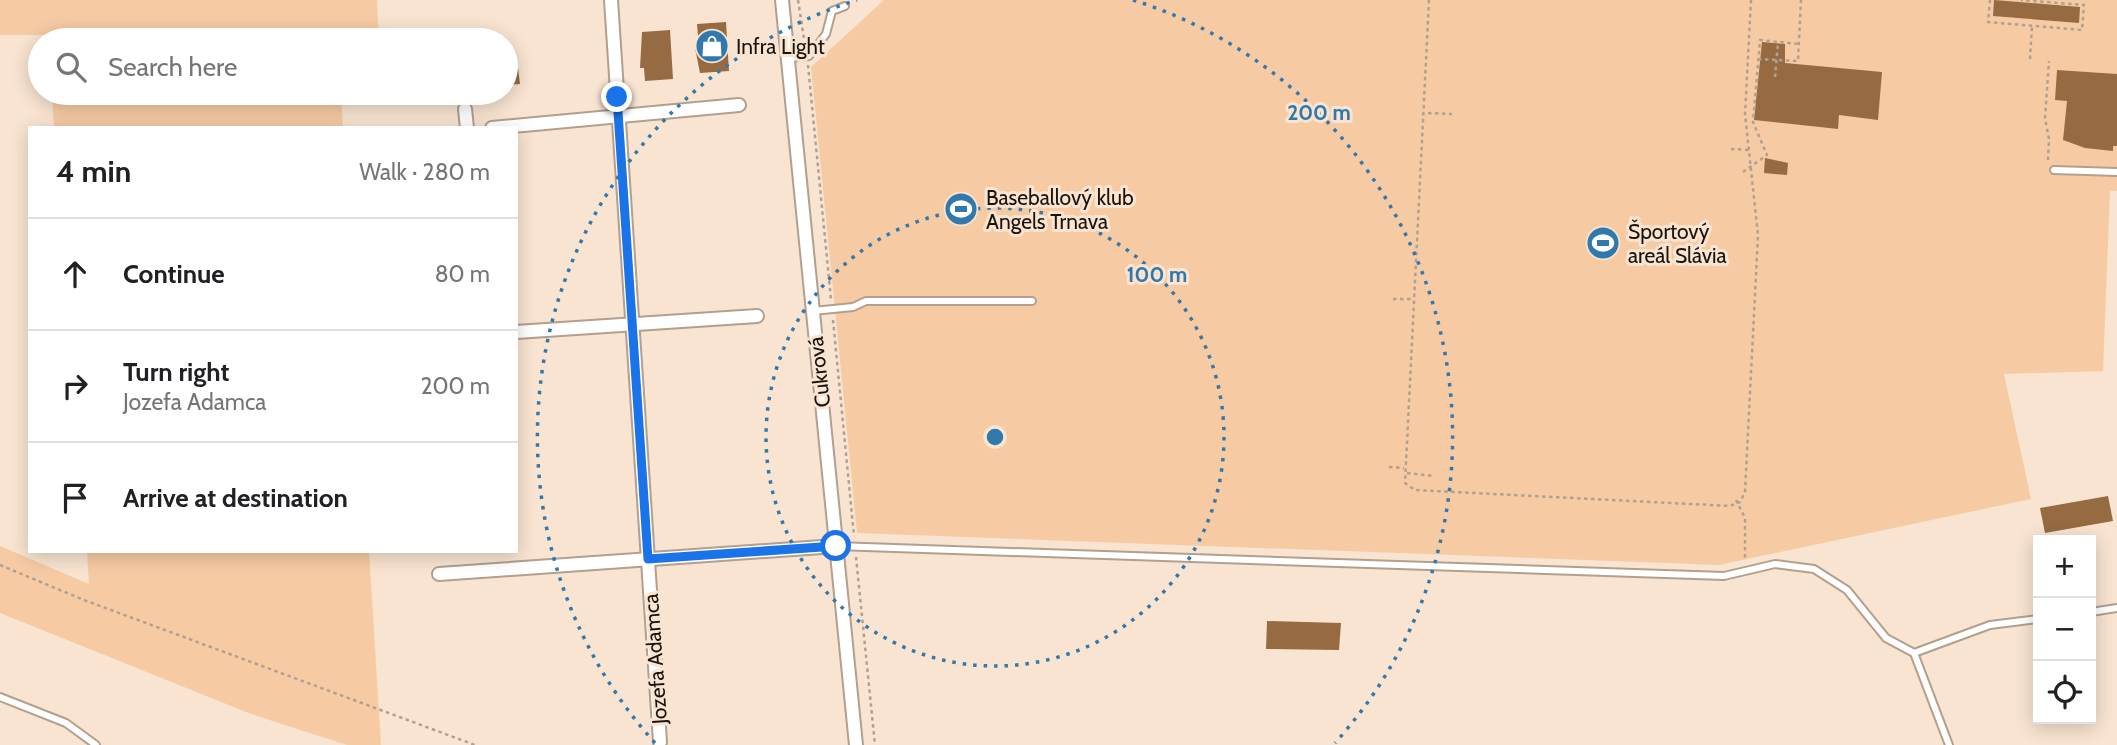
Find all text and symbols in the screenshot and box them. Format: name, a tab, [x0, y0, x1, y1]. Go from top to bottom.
shop icon: Infra Light	[693, 27, 731, 65]
search box	[28, 28, 518, 105]
place label: Infra Light	[736, 34, 825, 59]
icon: search	[52, 48, 90, 86]
text: Search here	[108, 51, 237, 83]
route end	[601, 81, 632, 112]
text: 200 m	[1287, 100, 1351, 125]
text: 4 min	[56, 153, 131, 190]
text: Walk · 280 m	[359, 158, 490, 186]
place label: Baseballový klub Angels Trnava	[986, 185, 1134, 234]
sports icon: Baseballový klub Angels Trnava	[942, 190, 980, 228]
place label: Športový areál Slávia	[1628, 219, 1727, 268]
sports icon: Športový areál Slávia	[1584, 224, 1622, 262]
icon: ahead	[56, 255, 94, 293]
text: Continue	[123, 258, 225, 290]
text: 80 m	[435, 260, 490, 288]
text: 100 m	[1127, 262, 1187, 287]
street label: Cukrová	[803, 335, 835, 409]
text: Turn right	[123, 356, 229, 388]
icon: right	[56, 367, 94, 405]
text: 200 m	[420, 372, 490, 400]
text: Jozefa Adamca	[123, 388, 266, 416]
centre of rings	[983, 425, 1007, 449]
icon: arrive	[56, 479, 94, 517]
text: Arrive at destination	[123, 482, 348, 514]
route start	[820, 530, 851, 561]
map controls	[2033, 535, 2096, 724]
button: +	[2033, 535, 2096, 598]
street label: Jozefa Adamca	[638, 593, 672, 726]
button: −	[2033, 598, 2096, 661]
button: locate	[2033, 661, 2096, 724]

